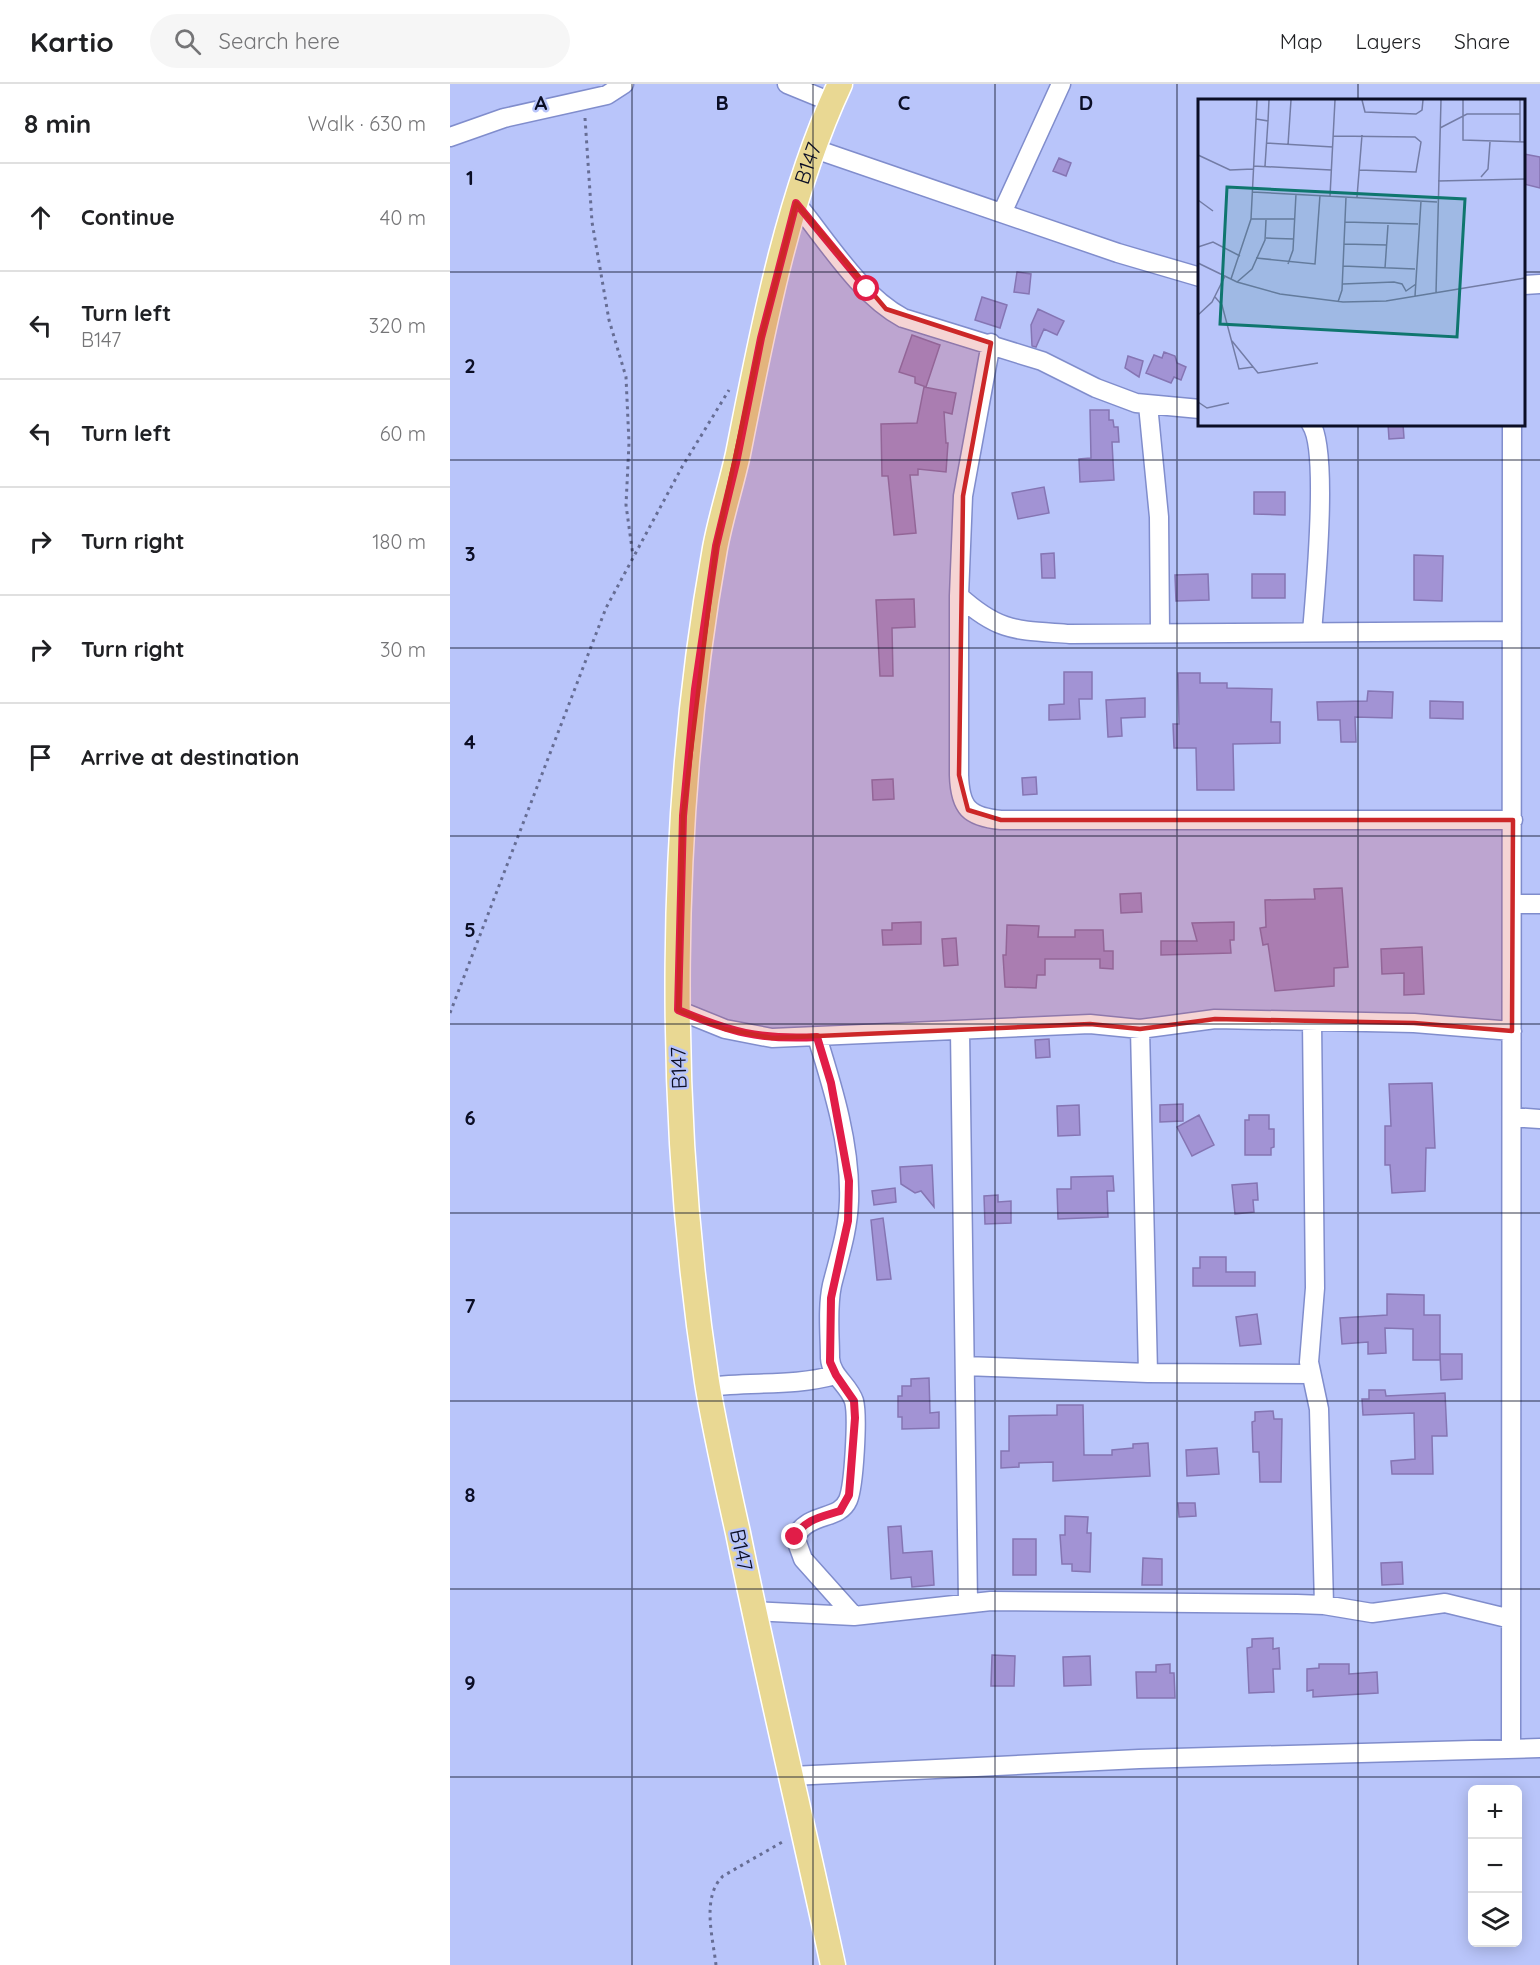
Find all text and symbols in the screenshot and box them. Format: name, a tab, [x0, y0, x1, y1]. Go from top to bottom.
search box	[150, 14, 570, 68]
text: Kartio	[30, 24, 114, 59]
icon: search	[171, 25, 204, 58]
text: Search here	[219, 27, 340, 55]
text: Map	[1280, 28, 1323, 54]
text: Layers	[1356, 28, 1421, 54]
text: Share	[1454, 28, 1510, 54]
text: A	[535, 90, 548, 115]
text: B	[715, 90, 729, 115]
text: C	[898, 90, 911, 115]
text: D	[1079, 90, 1093, 115]
inset map	[1198, 99, 1525, 426]
text: 8 min	[24, 107, 91, 140]
text: Walk · 630 m	[308, 111, 426, 136]
street label: B147	[788, 138, 827, 187]
text: 1	[466, 165, 474, 190]
icon: ahead	[24, 201, 57, 234]
text: Continue	[81, 203, 175, 231]
text: 40 m	[380, 205, 426, 230]
route start	[853, 275, 879, 301]
text: Turn left	[81, 299, 171, 327]
icon: left	[24, 309, 57, 342]
text: 320 m	[369, 313, 426, 338]
text: B147	[81, 327, 121, 352]
text: 2	[464, 353, 476, 378]
icon: left	[24, 417, 57, 450]
text: Turn left	[81, 419, 171, 447]
text: 60 m	[380, 421, 426, 446]
icon: right	[24, 525, 57, 558]
text: Turn right	[81, 527, 185, 555]
text: 180 m	[372, 529, 426, 554]
text: 3	[465, 541, 475, 566]
icon: right	[24, 633, 57, 666]
text: Turn right	[81, 635, 185, 663]
text: 30 m	[380, 637, 426, 662]
text: 4	[464, 729, 476, 754]
icon: arrive	[24, 741, 57, 774]
text: Arrive at destination	[81, 743, 299, 771]
text: 5	[464, 917, 476, 942]
street label: B147	[664, 1046, 692, 1090]
text: 6	[464, 1105, 476, 1130]
text: 7	[465, 1293, 476, 1318]
text: 8	[465, 1482, 476, 1507]
route end	[781, 1523, 807, 1549]
street label: B147	[725, 1526, 759, 1573]
text: 9	[464, 1670, 476, 1695]
map controls	[1468, 1785, 1522, 1947]
button: +	[1468, 1785, 1522, 1839]
button: −	[1468, 1839, 1522, 1893]
button: layers	[1468, 1893, 1522, 1947]

